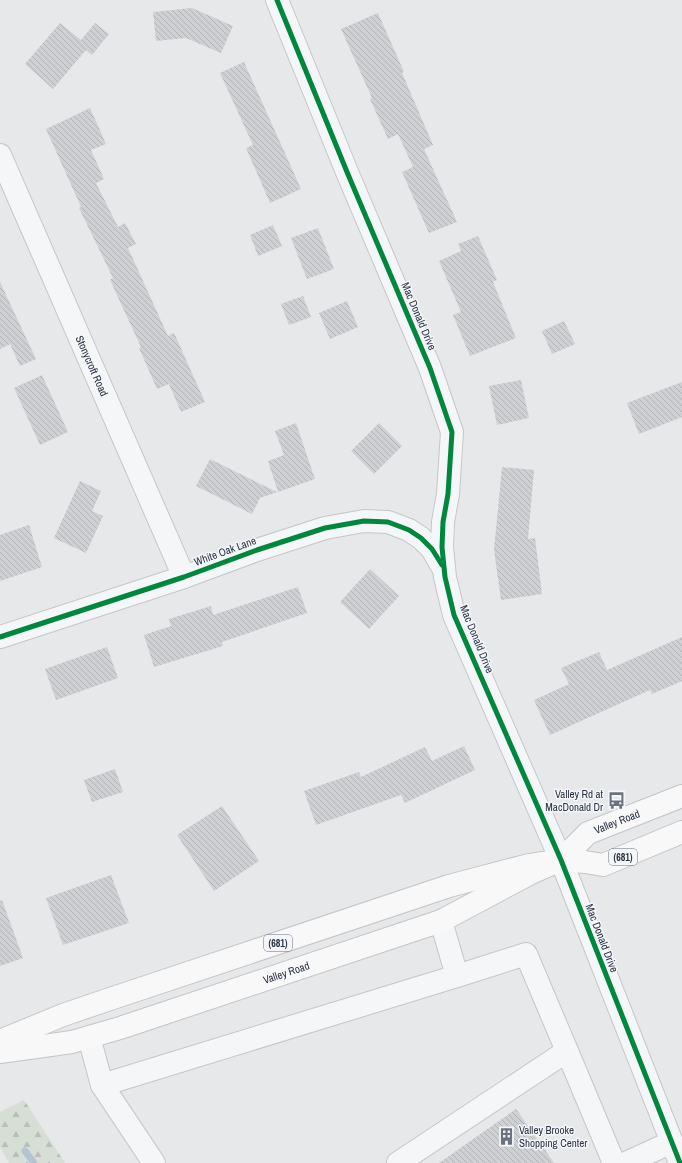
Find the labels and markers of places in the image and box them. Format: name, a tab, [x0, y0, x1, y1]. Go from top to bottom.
place label: Valley Rd at MacDonald Dr	[545, 787, 603, 814]
bus stop icon: Valley Rd at MacDonald Dr	[606, 790, 626, 810]
place label: Valley Brooke Shopping Center	[519, 1123, 587, 1150]
building icon: Valley Brooke Shopping Center	[496, 1126, 516, 1146]

